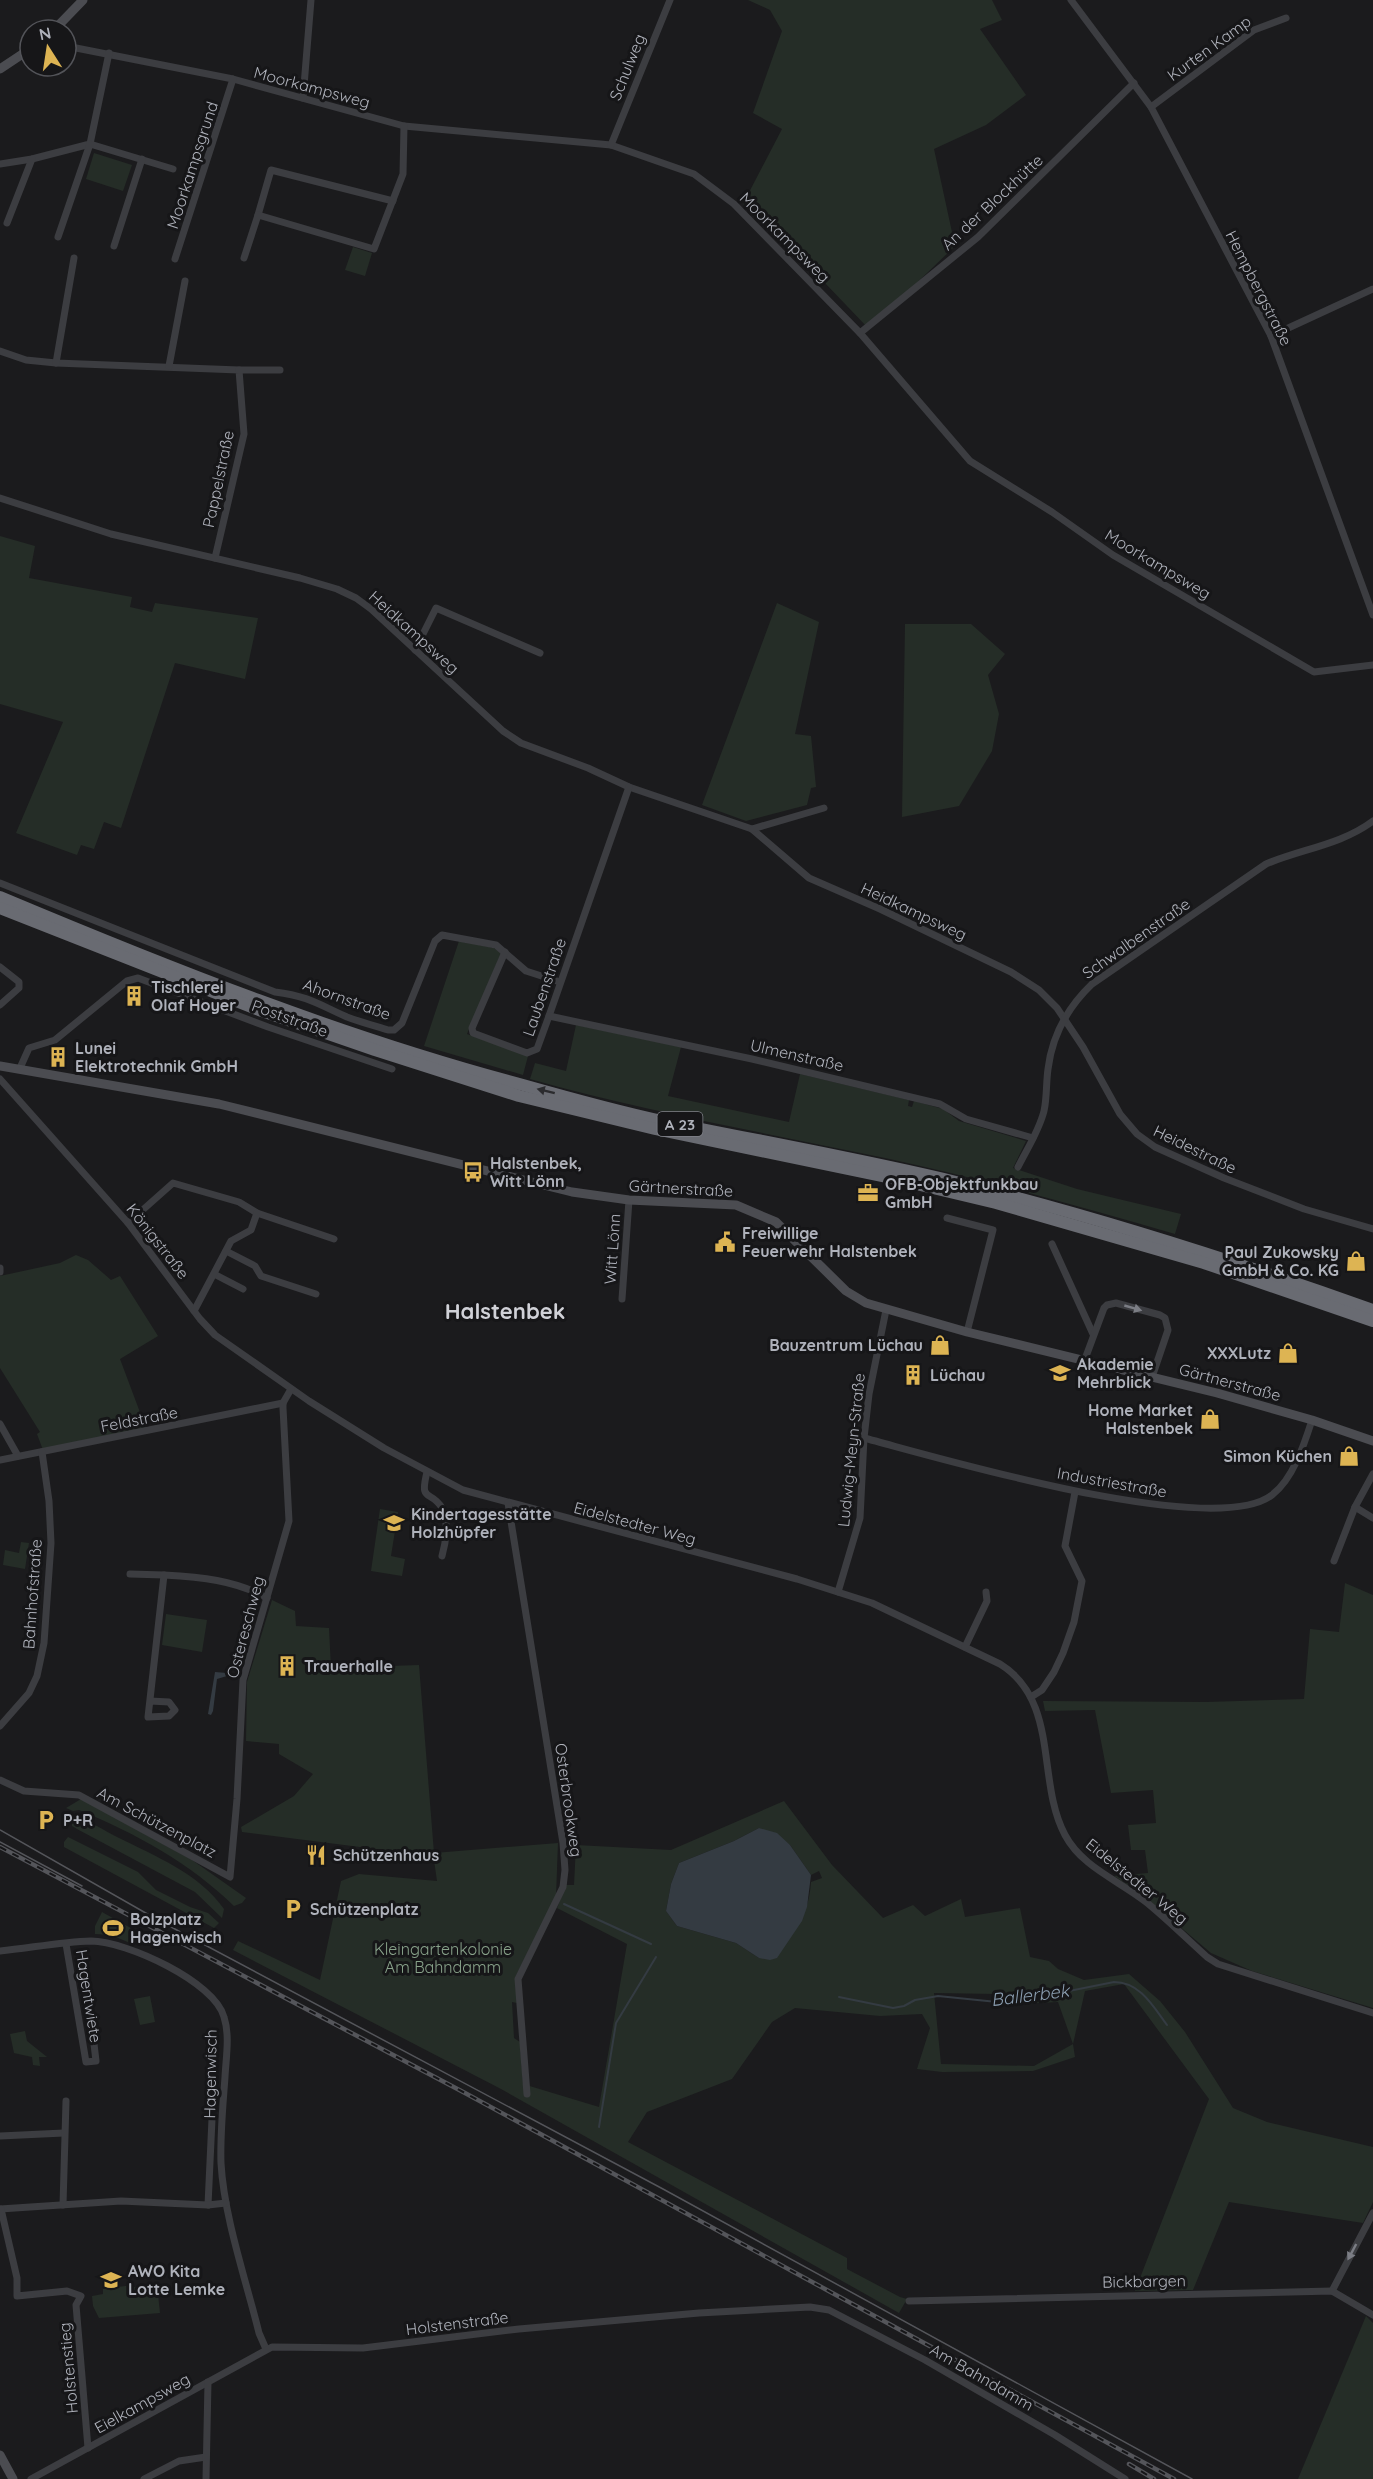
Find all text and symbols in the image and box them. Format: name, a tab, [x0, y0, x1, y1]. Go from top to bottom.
street label: Kurten Kamp	[1163, 11, 1255, 85]
north arrow	[18, 18, 78, 78]
text: N	[37, 22, 53, 44]
street label: Schulweg	[605, 31, 649, 103]
street label: Moorkampsweg	[252, 62, 372, 112]
street label: Moorkampsgrund	[162, 99, 222, 231]
street label: An der Blockhütte	[937, 150, 1047, 254]
street label: Moorkampsweg	[736, 188, 834, 286]
street label: Hempbergstraße	[1221, 227, 1297, 349]
street label: Pappelstraße	[198, 429, 238, 529]
street label: Moorkampsweg	[1102, 525, 1214, 603]
street label: Heidkampsweg	[365, 586, 463, 678]
street label: Heidkampsweg	[858, 878, 970, 944]
street label: Schwalbenstraße	[1078, 893, 1194, 983]
street label: Laubenstraße	[518, 935, 570, 1039]
street label: Ahornstraße	[300, 974, 394, 1024]
place label: Tischlerei Olaf Hoyer	[151, 977, 236, 1015]
building icon: Tischlerei Olaf Hoyer	[122, 984, 146, 1008]
street label: Poststraße	[249, 995, 331, 1041]
street label: Ulmenstraße	[748, 1035, 846, 1075]
place label: Lunei Elektrotechnik GmbH	[75, 1038, 238, 1076]
building icon: Lunei Elektrotechnik GmbH	[46, 1045, 70, 1069]
one-way arrow	[537, 1086, 555, 1096]
road number: A 23	[658, 1112, 702, 1136]
street label: Heidestraße	[1150, 1120, 1240, 1178]
place label: Halstenbek, Witt Lönn	[490, 1153, 582, 1191]
bus stop icon: Halstenbek, Witt Lönn	[461, 1160, 485, 1184]
place label: OFB-Objektfunkbau GmbH	[885, 1174, 1039, 1212]
street label: Gärtnerstraße	[628, 1175, 734, 1201]
office icon: OFB-Objektfunkbau GmbH	[856, 1181, 880, 1205]
street label: Königstraße	[122, 1199, 194, 1283]
street label: Witt Lönn	[600, 1213, 624, 1285]
place label: Freiwillige Feuerwehr Halstenbek	[742, 1223, 917, 1261]
public building icon: Freiwillige Feuerwehr Halstenbek	[713, 1230, 737, 1254]
place label: Paul Zukowsky GmbH & Co. KG	[1222, 1242, 1339, 1280]
shop icon: Paul Zukowsky GmbH & Co. KG	[1344, 1249, 1368, 1273]
district label: Halstenbek	[445, 1297, 565, 1325]
one-way arrow	[1124, 1303, 1142, 1313]
shop icon: Bauzentrum Lüchau	[928, 1333, 952, 1357]
place label: Bauzentrum Lüchau	[769, 1335, 923, 1355]
shop icon: XXXLutz	[1276, 1341, 1300, 1365]
place label: XXXLutz	[1207, 1343, 1271, 1363]
place label: Akademie Mehrblick	[1077, 1354, 1154, 1392]
street label: Gärtnerstraße	[1177, 1359, 1283, 1405]
school or university icon: Akademie Mehrblick	[1048, 1361, 1072, 1385]
building icon: Lüchau	[901, 1363, 925, 1387]
place label: Lüchau	[930, 1365, 985, 1385]
street label: Ludwig-Meyn-Straße	[833, 1372, 869, 1528]
place label: Home Market Halstenbek	[1088, 1400, 1193, 1438]
street label: Feldstraße	[99, 1402, 179, 1436]
shop icon: Home Market Halstenbek	[1198, 1407, 1222, 1431]
shop icon: Simon Küchen	[1337, 1444, 1361, 1468]
place label: Simon Küchen	[1224, 1446, 1332, 1466]
street label: Industriestraße	[1056, 1462, 1168, 1502]
street label: Eidelstedter Weg	[572, 1497, 698, 1549]
place label: Kindertagesstätte Holzhüpfer	[411, 1504, 552, 1542]
school or university icon: Kindertagesstätte Holzhüpfer	[382, 1511, 406, 1535]
street label: Bahnhofstraße	[18, 1538, 46, 1650]
street label: Ostereschweg	[222, 1574, 268, 1680]
building icon: Trauerhalle	[275, 1654, 299, 1678]
place label: Trauerhalle	[304, 1656, 393, 1676]
street label: Osterbrookweg	[551, 1742, 587, 1858]
street label: Am Schützenplatz	[94, 1782, 220, 1862]
parking icon: P+R	[34, 1808, 58, 1832]
place label: P+R	[63, 1810, 93, 1830]
street label: Eidelstedter Weg	[1082, 1834, 1192, 1928]
restaurant icon: Schützenhaus	[304, 1843, 328, 1867]
place label: Schützenhaus	[333, 1845, 439, 1865]
parking icon: Schützenplatz	[281, 1897, 305, 1921]
place label: Schützenplatz	[310, 1899, 419, 1919]
place label: Bolzplatz Hagenwisch	[130, 1909, 222, 1947]
sports icon: Bolzplatz Hagenwisch	[101, 1916, 125, 1940]
park label: Kleingartenkolonie Am Bahndamm	[374, 1939, 512, 1977]
street label: Hagentwiete	[72, 1948, 106, 2044]
water label: Ballerbek	[990, 1979, 1072, 2011]
street label: Hagenwisch	[199, 2029, 221, 2119]
one-way arrow	[1348, 2243, 1358, 2261]
place label: AWO Kita Lotte Lemke	[128, 2261, 225, 2299]
school or university icon: AWO Kita Lotte Lemke	[99, 2268, 123, 2292]
street label: Bickbargen	[1102, 2270, 1186, 2292]
street label: Holstenstraße	[404, 2307, 510, 2339]
street label: Holstenstieg	[54, 2322, 82, 2414]
street label: Am Bahndamm	[927, 2339, 1037, 2415]
street label: Eielkampsweg	[91, 2369, 193, 2437]

